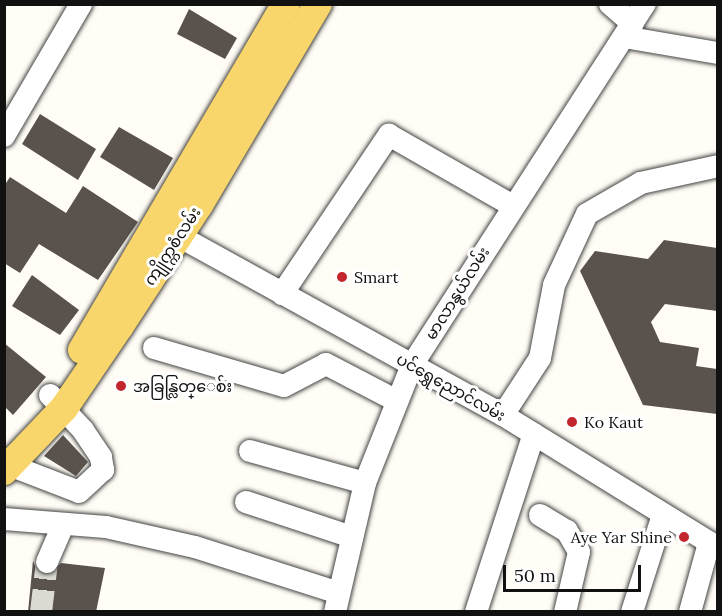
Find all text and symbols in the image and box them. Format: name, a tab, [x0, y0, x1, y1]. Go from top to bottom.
street label: ကျိုက္ကစံလမ်း	[140, 203, 204, 289]
street label: မာလာနွယ်လမ်း	[421, 243, 493, 343]
place label: Smart	[354, 267, 399, 287]
marker: Smart	[335, 270, 349, 284]
street label: ပင်ရွှေညောင်လမ်း	[393, 349, 509, 425]
place label: အခြန္လြတ္ေစ်း	[133, 376, 232, 396]
marker: အခြန္လြတ္ေစ်း	[114, 379, 128, 393]
place label: Ko Kaut	[584, 412, 643, 432]
marker: Ko Kaut	[565, 415, 579, 429]
place label: Aye Yar Shine	[571, 527, 672, 547]
marker: Aye Yar Shine	[677, 530, 691, 544]
scale bar	[506, 553, 644, 591]
text: 50 m	[514, 564, 556, 587]

